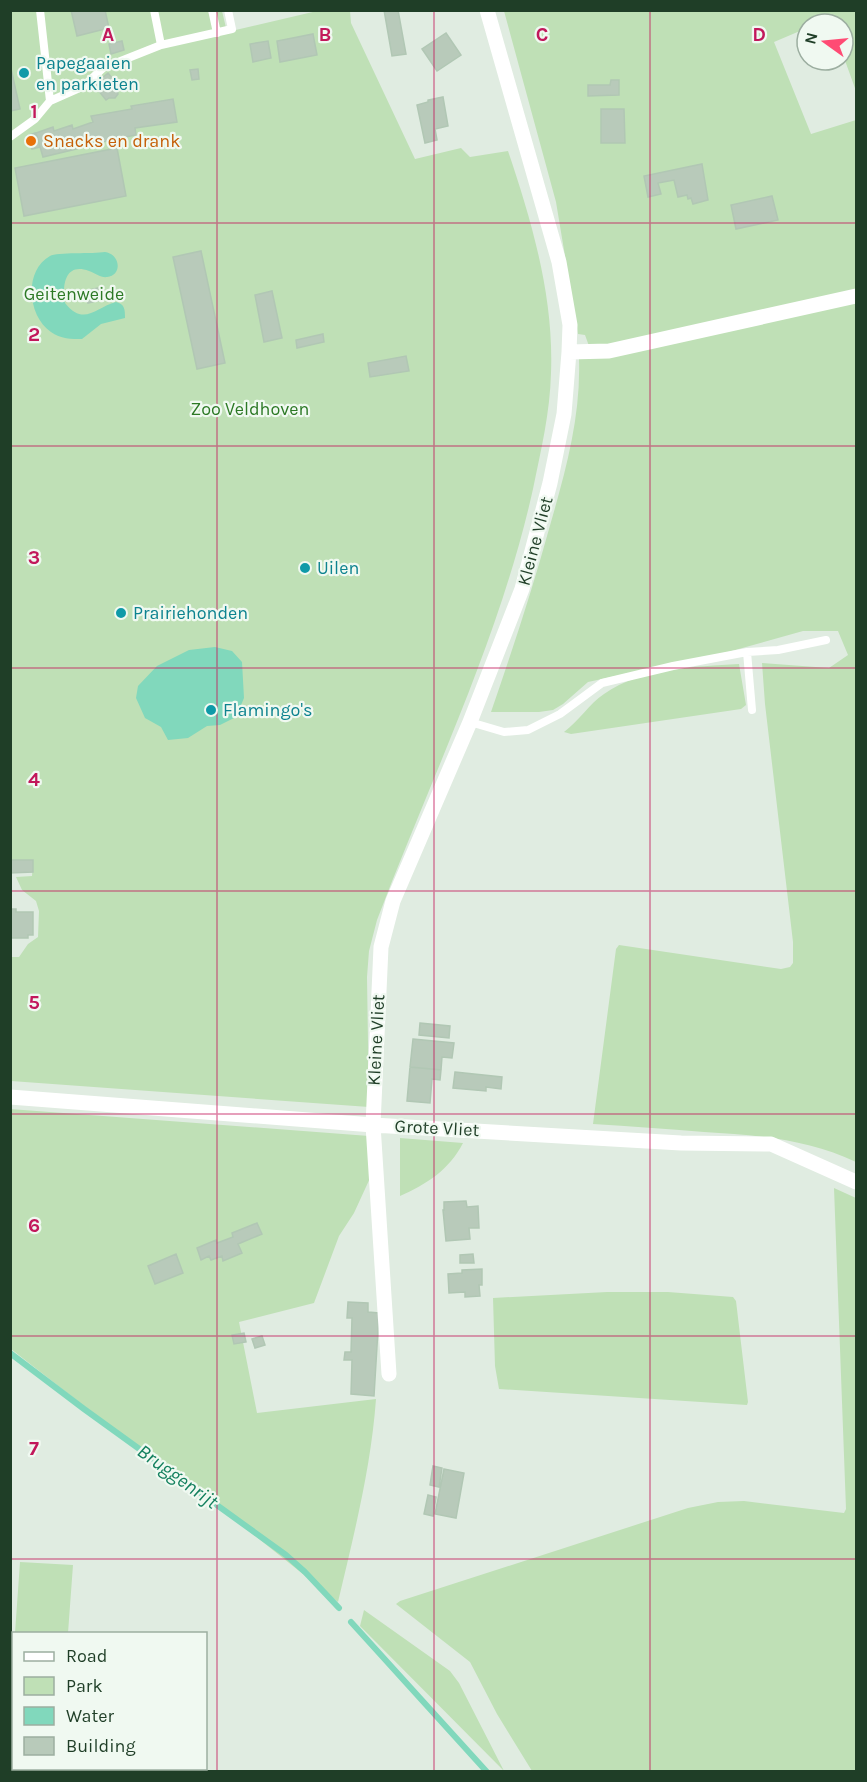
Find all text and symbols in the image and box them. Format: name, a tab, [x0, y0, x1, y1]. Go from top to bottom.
north arrow	[795, 12, 855, 72]
text: A	[102, 23, 115, 46]
text: B	[319, 23, 331, 46]
text: C	[536, 23, 548, 46]
text: D	[752, 23, 766, 46]
text: N	[800, 30, 822, 46]
place label: Papegaaien en parkieten	[36, 52, 139, 95]
marker: Papegaaien en parkieten	[17, 66, 31, 80]
text: 1	[30, 100, 38, 123]
place label: Snacks en drank	[43, 130, 180, 152]
marker: Snacks en drank	[24, 134, 38, 148]
park label: Geitenweide	[24, 283, 124, 305]
text: 2	[28, 323, 40, 346]
park label: Zoo Veldhoven	[191, 398, 309, 420]
street label: Kleine Vliet	[513, 494, 558, 588]
text: 3	[28, 546, 40, 569]
place label: Uilen	[317, 557, 359, 579]
marker: Uilen	[298, 561, 312, 575]
place label: Prairiehonden	[133, 602, 248, 624]
marker: Prairiehonden	[114, 606, 128, 620]
place label: Flamingo's	[223, 699, 312, 721]
marker: Flamingo's	[204, 703, 218, 717]
text: 4	[28, 768, 40, 791]
text: 5	[28, 991, 40, 1014]
street label: Kleine Vliet	[363, 994, 389, 1086]
street label: Grote Vliet	[394, 1115, 480, 1141]
text: 6	[28, 1214, 40, 1237]
text: 7	[29, 1437, 39, 1460]
water label: Bruggenrijt	[133, 1439, 223, 1513]
legend	[12, 1632, 207, 1770]
text: Road	[66, 1645, 107, 1667]
text: Park	[66, 1675, 103, 1697]
text: Water	[66, 1705, 114, 1727]
text: Building	[66, 1735, 136, 1757]

